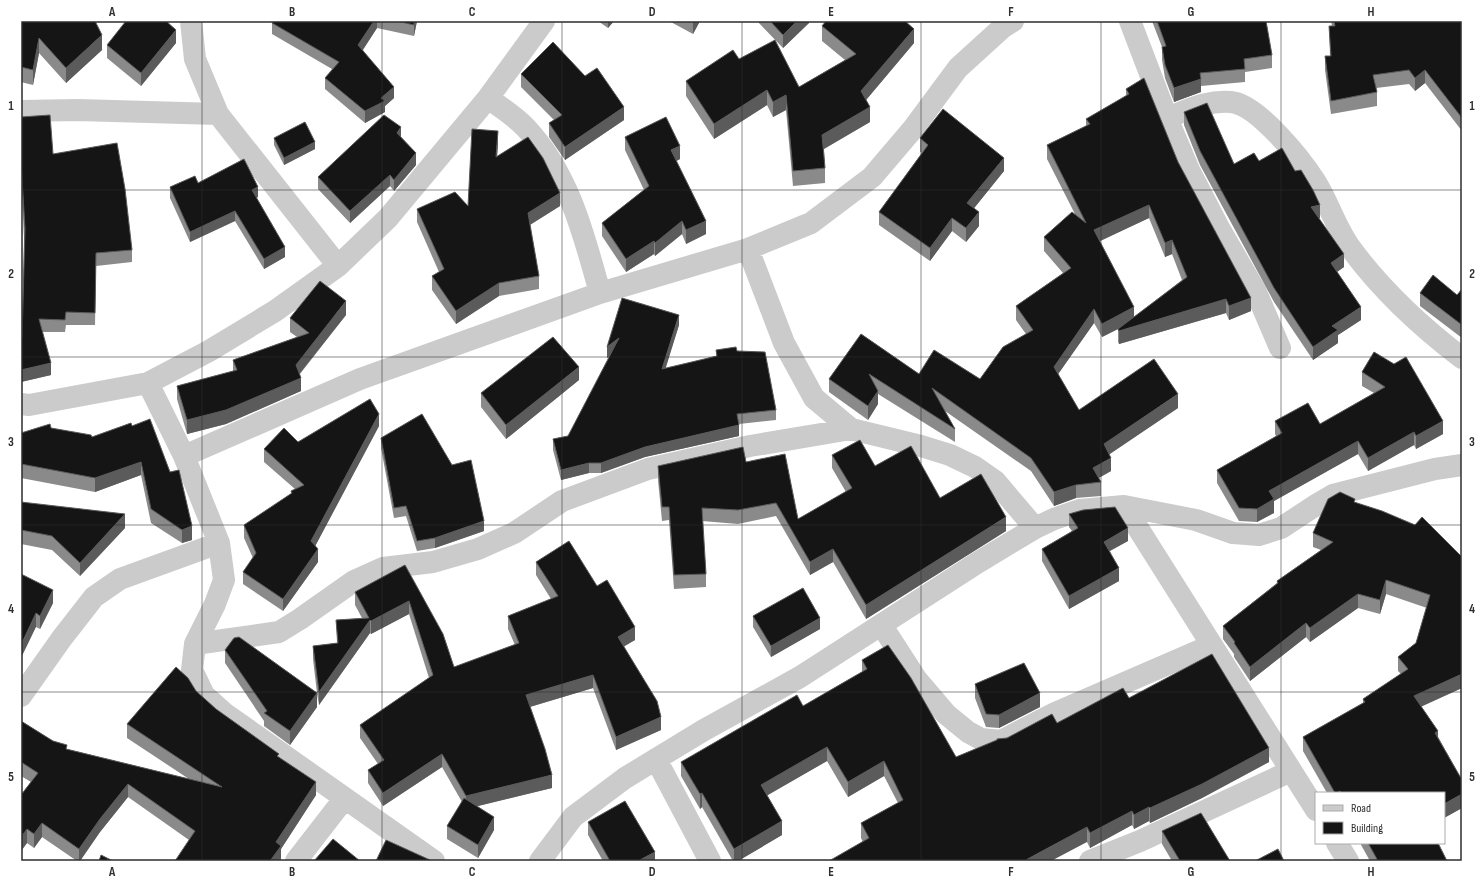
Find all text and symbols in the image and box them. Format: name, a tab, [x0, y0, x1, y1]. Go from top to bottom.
text: A	[108, 4, 116, 20]
text: B	[289, 4, 295, 20]
text: C	[469, 4, 476, 20]
text: D	[649, 4, 656, 20]
text: E	[828, 4, 834, 20]
text: F	[1008, 4, 1014, 20]
text: G	[1188, 4, 1195, 20]
text: H	[1368, 4, 1375, 20]
text: 1	[8, 98, 14, 114]
text: 1	[1469, 98, 1475, 114]
text: 2	[8, 266, 14, 282]
text: 2	[1469, 266, 1475, 282]
text: 3	[8, 434, 14, 450]
text: 3	[1469, 434, 1475, 450]
text: 4	[8, 601, 14, 617]
text: 4	[1469, 601, 1475, 617]
text: 5	[8, 769, 14, 785]
text: 5	[1469, 769, 1475, 785]
legend	[1315, 792, 1445, 844]
text: Road	[1351, 801, 1371, 816]
text: Building	[1351, 821, 1383, 836]
text: A	[108, 864, 116, 880]
text: B	[289, 864, 295, 880]
text: C	[469, 864, 476, 880]
text: D	[649, 864, 656, 880]
text: E	[828, 864, 834, 880]
text: F	[1008, 864, 1014, 880]
text: G	[1188, 864, 1195, 880]
text: H	[1368, 864, 1375, 880]

